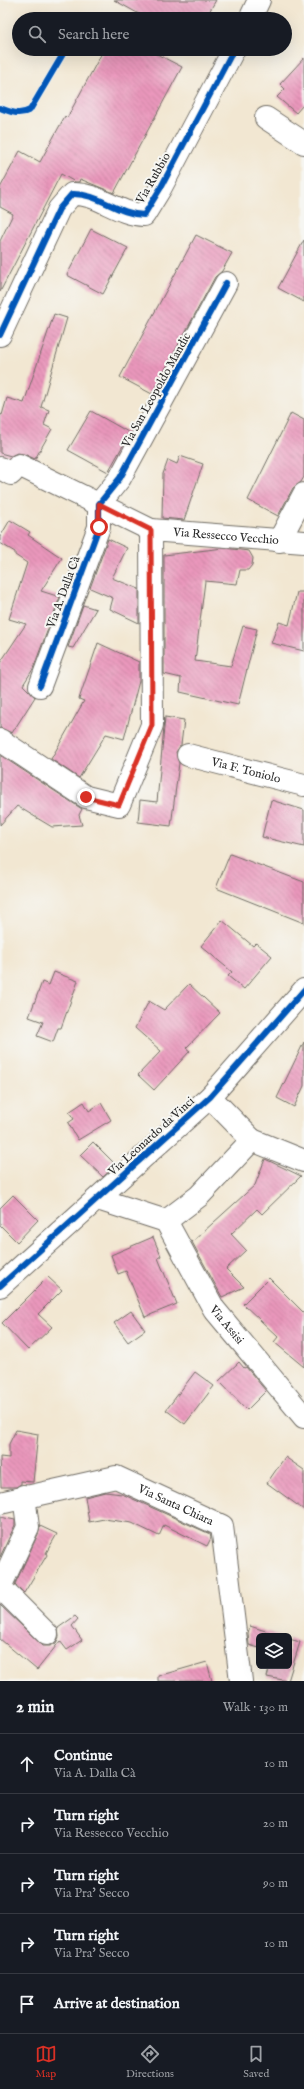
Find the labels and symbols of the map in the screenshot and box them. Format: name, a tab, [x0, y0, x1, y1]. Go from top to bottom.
street label: Via Rubbio	[132, 150, 174, 207]
street label: Via San Leopoldo Mandic	[118, 330, 195, 452]
route start	[90, 518, 108, 536]
street label: Via Ressecco Vecchio	[172, 525, 280, 548]
street label: Via A. Dalla Cà	[43, 553, 84, 631]
street label: Via F. Toniolo	[209, 754, 283, 787]
route end	[77, 788, 95, 806]
street label: Via Leonardo da Vinci	[104, 1094, 198, 1180]
street label: Via Assisi	[205, 1302, 247, 1347]
street label: Via Santa Chiara	[135, 1481, 217, 1529]

